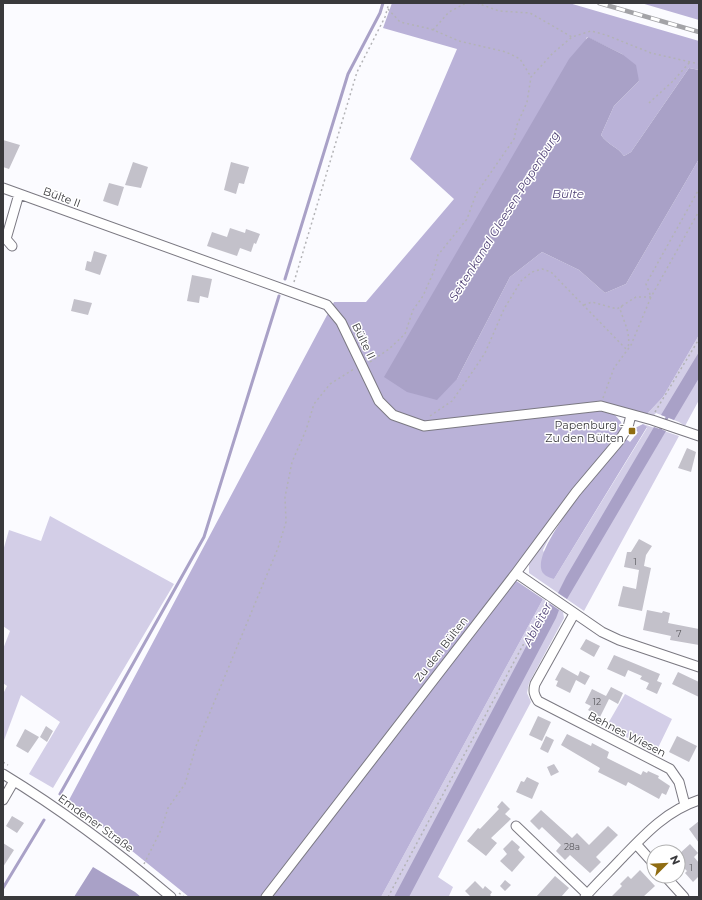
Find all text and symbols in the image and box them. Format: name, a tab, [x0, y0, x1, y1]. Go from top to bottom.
water label: Seitenkanal Gleesen-Papenburg	[445, 128, 563, 304]
street label: Bülte II	[41, 184, 83, 210]
water label: Bülte	[552, 186, 584, 201]
street label: Bülte II	[349, 320, 379, 362]
place label: Papenburg - Zu den Bülten	[545, 418, 624, 445]
marker: Papenburg - Zu den Bülten	[627, 426, 637, 436]
house number: 1	[633, 556, 637, 567]
water label: Ableiter	[519, 599, 555, 649]
street label: Zu den Bülten	[411, 614, 471, 684]
house number: 7	[676, 628, 682, 639]
house number: 12	[593, 696, 601, 707]
street label: Behnes Wiesen	[586, 708, 668, 760]
street label: Emdener Straße	[55, 791, 137, 855]
house number: 28a	[564, 841, 580, 852]
north arrow	[646, 844, 686, 884]
text: N	[667, 853, 683, 867]
house number: 1	[689, 862, 693, 873]

